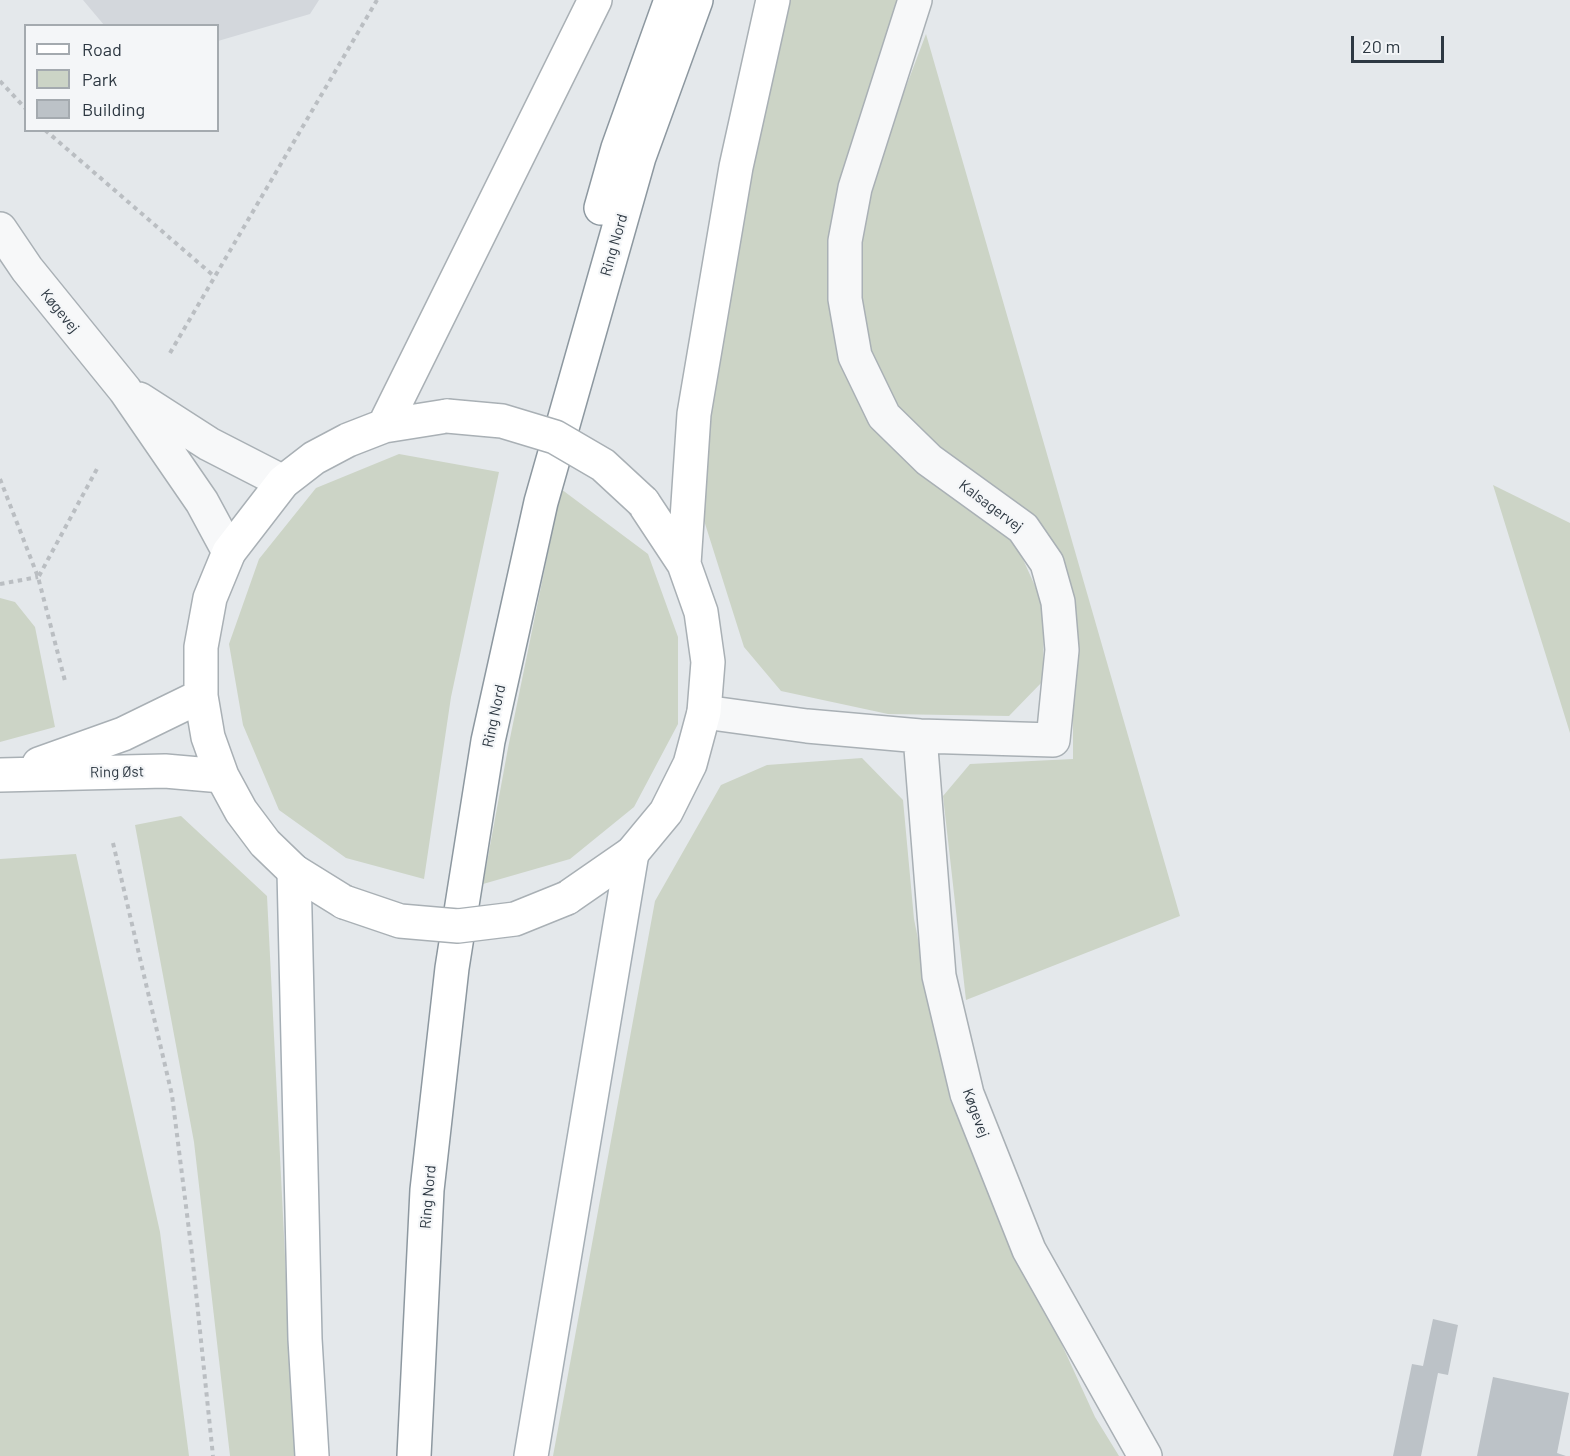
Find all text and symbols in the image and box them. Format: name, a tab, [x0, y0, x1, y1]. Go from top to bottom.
legend	[24, 24, 219, 132]
scale bar	[1354, 24, 1447, 62]
text: 20 m	[1362, 35, 1400, 57]
text: Road	[82, 38, 122, 60]
text: Park	[82, 68, 117, 90]
text: Building	[82, 98, 145, 120]
street label: Ring Nord	[597, 212, 631, 278]
street label: Køgevej	[37, 285, 83, 337]
street label: Kalsagervej	[955, 476, 1027, 536]
street label: Ring Nord	[479, 683, 509, 749]
street label: Ring Øst	[90, 763, 144, 781]
street label: Køgevej	[959, 1086, 993, 1140]
street label: Ring Nord	[416, 1164, 440, 1230]

